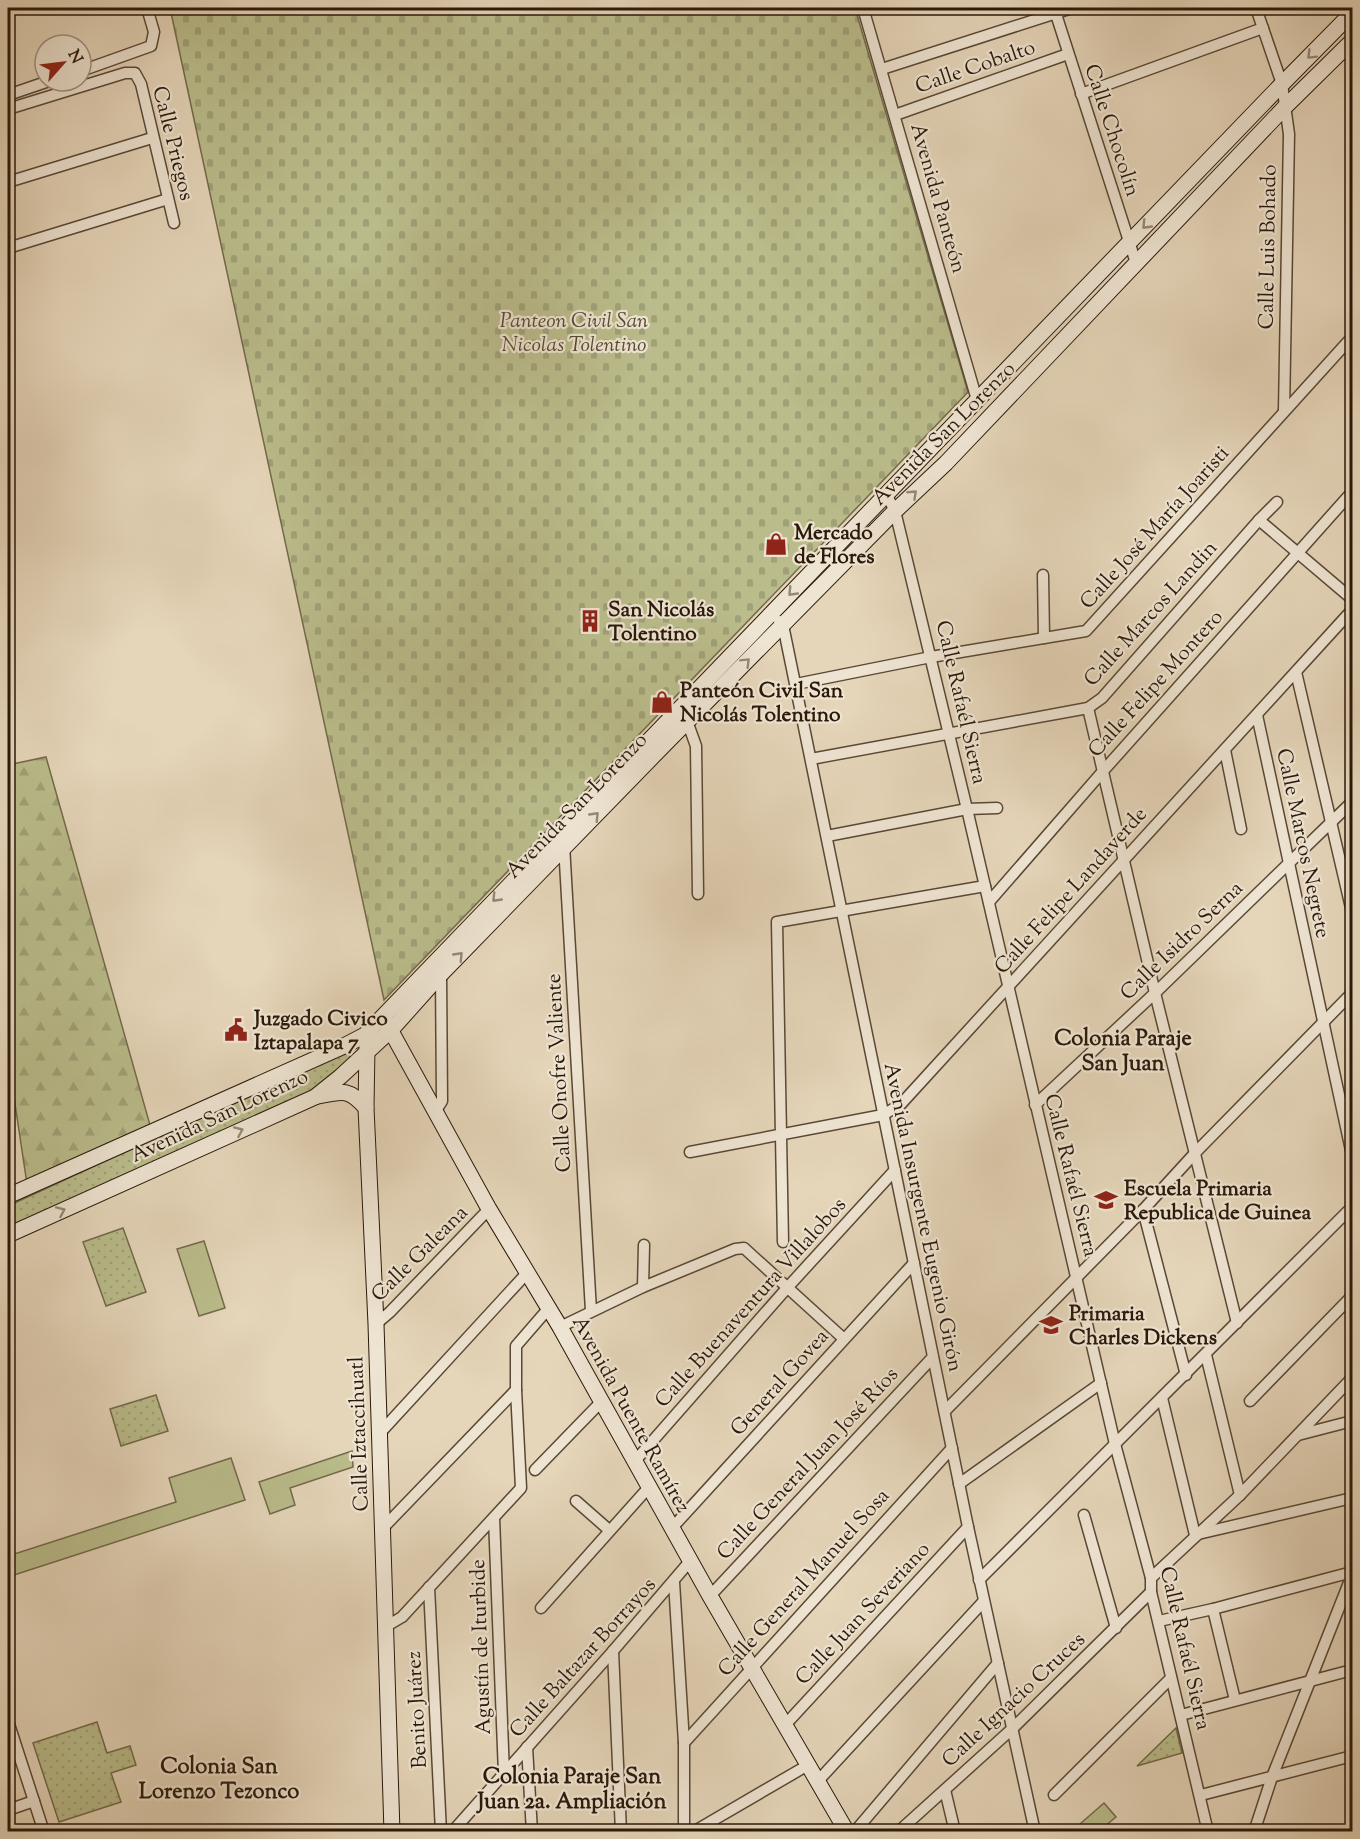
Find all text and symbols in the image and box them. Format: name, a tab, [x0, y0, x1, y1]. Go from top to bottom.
north arrow	[33, 33, 93, 93]
street label: Calle Cobalto	[912, 33, 1040, 102]
text: N	[61, 46, 87, 68]
one-way arrow	[1308, 47, 1319, 58]
street label: Calle Chocolín	[1076, 60, 1147, 201]
street label: Calle Priegos	[143, 83, 201, 204]
street label: Avenida Panteón	[901, 120, 973, 277]
street label: Calle Luis Bohado	[1253, 164, 1285, 330]
one-way arrow	[1143, 218, 1154, 229]
park label: Panteon Civil San Nicolas Tolentino	[500, 307, 648, 361]
street label: Avenida San Lorenzo	[866, 356, 1023, 513]
street label: Calle José María Joaristi	[1074, 440, 1237, 617]
one-way arrow	[907, 490, 917, 501]
place label: Mercado de Flores	[794, 519, 875, 573]
shop icon: Mercado de Flores	[763, 531, 789, 557]
street label: Calle Marcos Landin	[1078, 535, 1225, 694]
one-way arrow	[788, 585, 799, 596]
place label: San Nicolás Tolentino	[608, 596, 714, 650]
street label: Calle Felipe Montero	[1082, 604, 1231, 765]
building icon: San Nicolás Tolentino	[577, 608, 603, 634]
street label: Calle Rafaél Sierra	[927, 618, 994, 788]
one-way arrow	[740, 658, 750, 669]
place label: Panteón Civil San Nicolás Tolentino	[680, 677, 844, 731]
shop icon: Panteón Civil San Nicolás Tolentino	[649, 689, 675, 715]
street label: Avenida San Lorenzo	[500, 727, 655, 886]
street label: Calle Marcos Negrete	[1267, 746, 1337, 941]
street label: Calle Felipe Landaverde	[988, 801, 1155, 982]
one-way arrow	[587, 812, 598, 823]
street label: Calle Isidro Serna	[1114, 875, 1251, 1008]
one-way arrow	[492, 892, 503, 902]
one-way arrow	[452, 952, 463, 962]
street label: Calle Onofre Valiente	[540, 973, 580, 1173]
place label: Juzgado Civico Iztapalapa 7	[252, 1005, 388, 1059]
public building icon: Juzgado Civico Iztapalapa 7	[223, 1017, 249, 1043]
district label: Colonia Paraje San Juan	[1054, 1024, 1192, 1081]
street label: Avenida Insurgente Eugenio Girón	[875, 1060, 969, 1375]
street label: Avenida San Lorenzo	[126, 1062, 314, 1171]
street label: Calle Rafaél Sierra	[1035, 1091, 1105, 1260]
one-way arrow	[232, 1127, 243, 1139]
place label: Escuela Primaria Republica de Guinea	[1124, 1175, 1311, 1229]
school or university icon: Escuela Primaria Republica de Guinea	[1093, 1187, 1119, 1213]
street label: Calle Buenaventura Villalobos	[649, 1192, 854, 1415]
street label: Calle Galeana	[365, 1199, 476, 1310]
one-way arrow	[54, 1207, 65, 1219]
place label: Primaria Charles Dickens	[1069, 1300, 1217, 1354]
street label: Avenida Puente Ramírez	[564, 1311, 697, 1519]
school or university icon: Primaria Charles Dickens	[1038, 1312, 1064, 1338]
street label: General Govea	[724, 1323, 837, 1443]
street label: Calle Iztaccihuatl	[342, 1356, 378, 1512]
street label: Calle General Juan José Ríos	[711, 1361, 906, 1568]
street label: Calle General Manuel Sosa	[712, 1482, 898, 1684]
street label: Calle Juan Severiano	[789, 1536, 938, 1693]
street label: Agustín de Iturbide	[464, 1559, 500, 1735]
street label: Calle Rafaél Sierra	[1151, 1564, 1218, 1734]
street label: Calle Baltazar Borrayos	[503, 1571, 664, 1745]
street label: Calle Ignacio Cruces	[936, 1626, 1093, 1775]
street label: Benito Juárez	[400, 1650, 436, 1769]
district label: Colonia San Lorenzo Tezonco	[139, 1752, 299, 1809]
district label: Colonia Paraje San Juan 2a. Ampliación	[476, 1762, 666, 1819]

